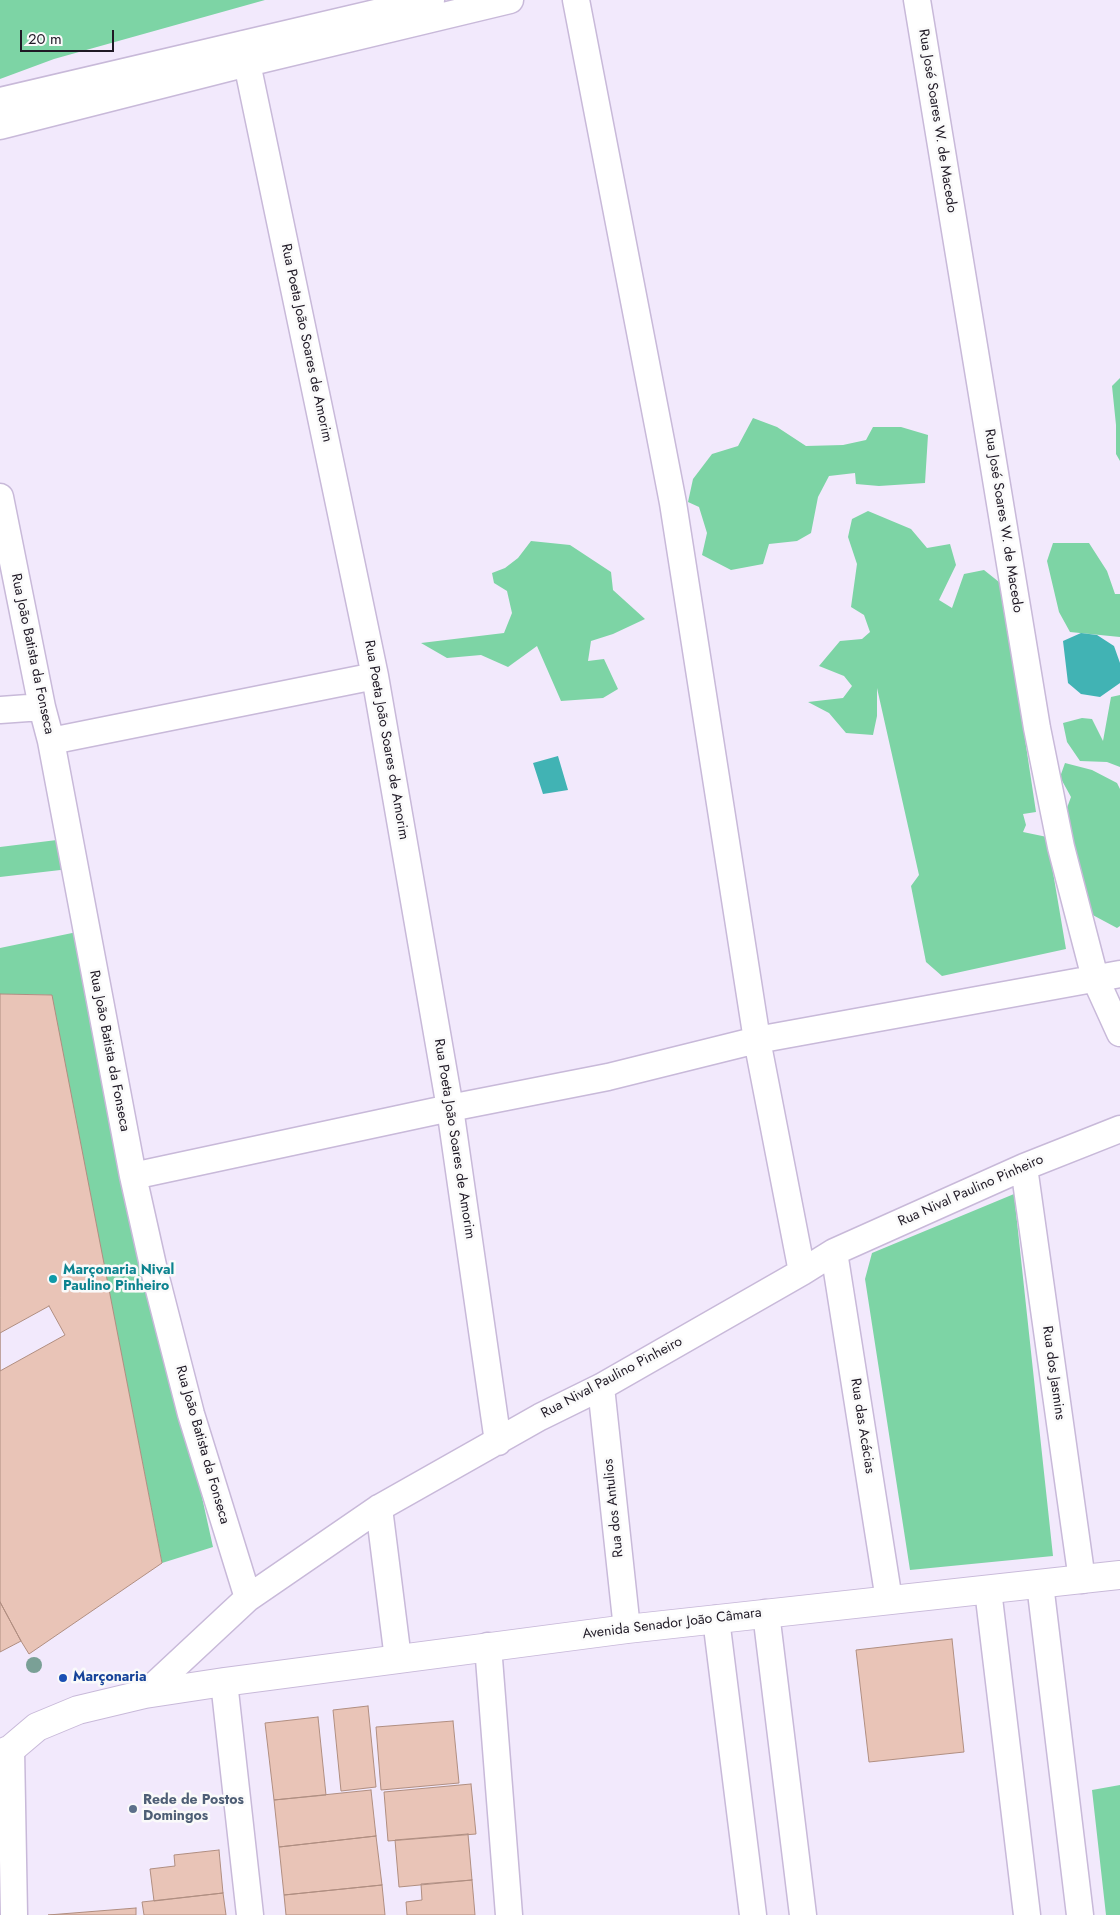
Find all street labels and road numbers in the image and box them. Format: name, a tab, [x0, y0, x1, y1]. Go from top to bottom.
street label: Rua José Soares W. de Macedo	[914, 28, 960, 214]
street label: Rua Poeta João Soares de Amorim	[277, 242, 335, 444]
street label: Rua José Soares W. de Macedo	[980, 428, 1026, 614]
street label: Rua João Batista da Fonseca	[7, 572, 57, 736]
street label: Rua Poeta João Soares de Amorim	[360, 639, 412, 841]
street label: Rua João Batista da Fonseca	[85, 969, 133, 1133]
street label: Rua Poeta João Soares de Amorim	[430, 1038, 478, 1240]
street label: Rua Nival Paulino Pinheiro	[896, 1151, 1046, 1231]
street label: Rua dos Jasmins	[1038, 1325, 1068, 1421]
street label: Rua Nival Paulino Pinheiro	[539, 1334, 685, 1422]
street label: Rua João Batista da Fonseca	[171, 1364, 233, 1526]
street label: Rua das Acácias	[846, 1377, 878, 1475]
street label: Rua dos Antulios	[600, 1458, 628, 1558]
street label: Avenida Senador João Câmara	[581, 1605, 763, 1643]

